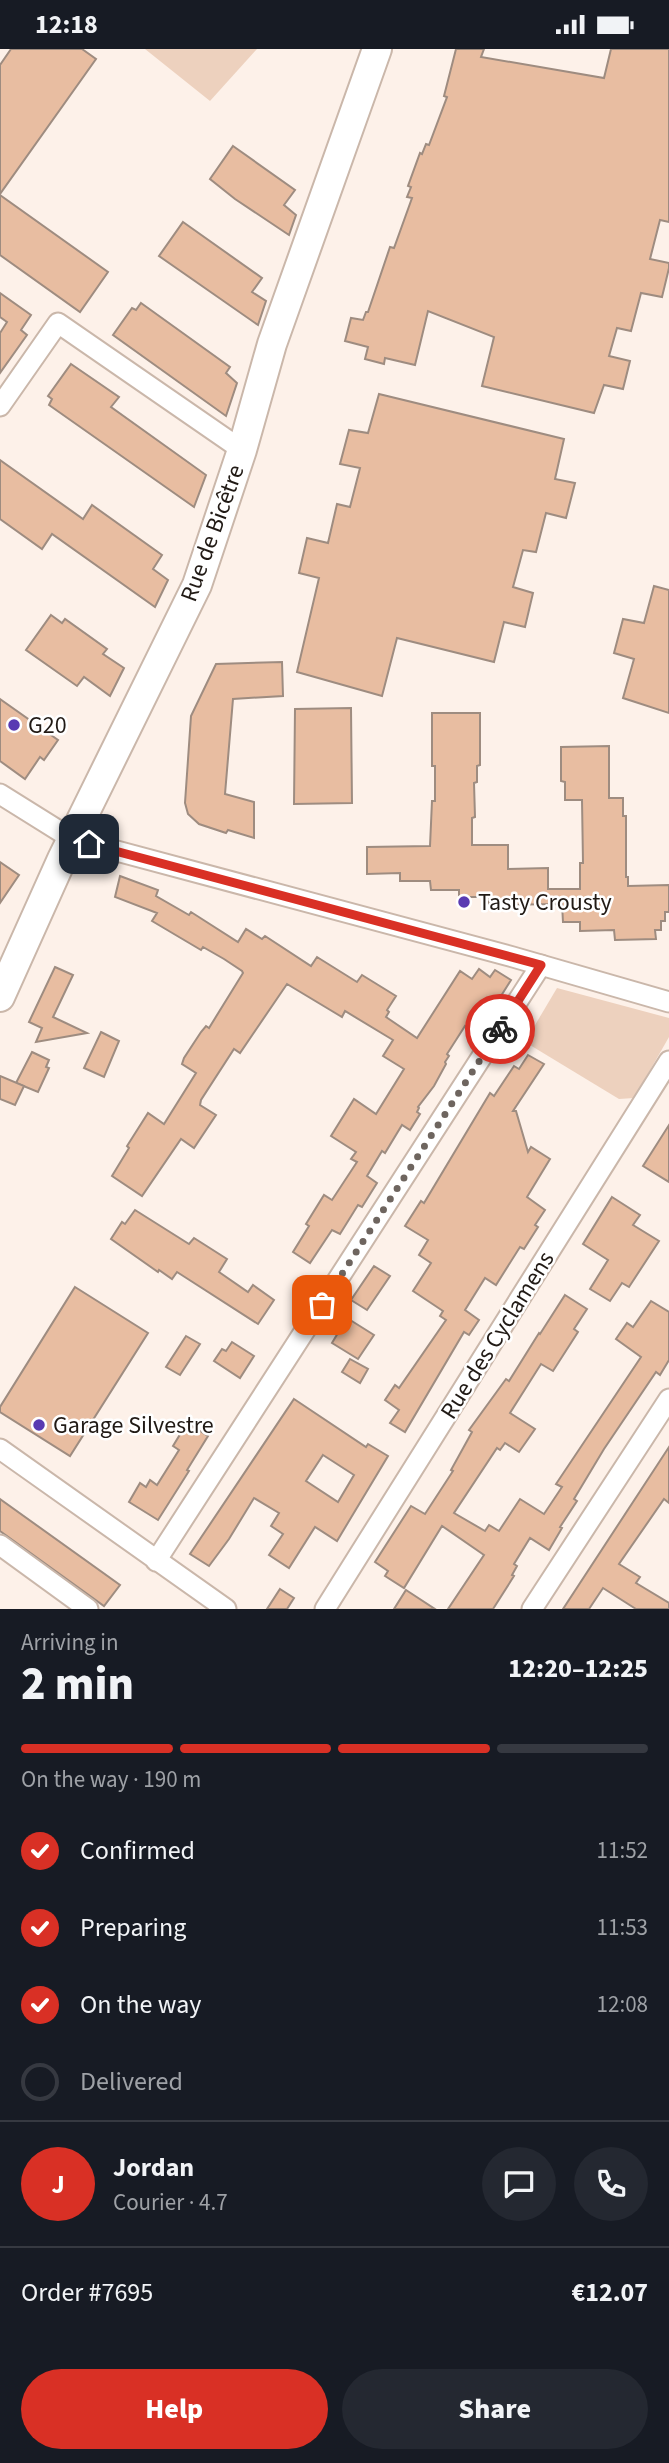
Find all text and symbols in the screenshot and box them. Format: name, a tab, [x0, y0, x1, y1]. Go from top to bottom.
text: 12:18	[35, 6, 98, 43]
street label: Rue de Bicêtre	[171, 460, 253, 607]
place label: G20	[28, 708, 67, 743]
marker: G20	[6, 717, 22, 733]
pin	[59, 814, 119, 874]
icon: home	[70, 825, 108, 863]
place label: Tasty Crousty	[478, 885, 612, 920]
marker: Tasty Crousty	[456, 894, 472, 910]
courier	[465, 994, 535, 1064]
icon: bike	[481, 1010, 519, 1048]
street label: Rue des Cyclamens	[432, 1245, 563, 1426]
pin	[292, 1275, 352, 1335]
icon: bag	[303, 1286, 341, 1324]
place label: Garage Silvestre	[53, 1408, 214, 1443]
marker: Garage Silvestre	[31, 1417, 47, 1433]
text: Arriving in	[21, 1626, 119, 1659]
text: 12:20–12:25	[508, 1650, 648, 1687]
text: 2 min	[21, 1652, 134, 1717]
text: On the way · 190 m	[21, 1763, 201, 1796]
icon: check	[21, 1832, 59, 1870]
text: Confirmed	[80, 1832, 195, 1869]
text: 11:52	[597, 1834, 648, 1867]
icon: check	[21, 1909, 59, 1947]
text: Preparing	[80, 1909, 186, 1946]
text: 11:53	[597, 1911, 648, 1944]
icon: check	[21, 1986, 59, 2024]
text: On the way	[80, 1986, 201, 2023]
text: 12:08	[597, 1988, 648, 2021]
text: Delivered	[80, 2063, 183, 2100]
button: chat	[482, 2147, 556, 2221]
button: phone	[574, 2147, 648, 2221]
text: Jordan	[113, 2149, 194, 2186]
text: J	[51, 2166, 65, 2203]
text: Courier · 4.7	[113, 2186, 228, 2219]
text: Order #7695	[21, 2274, 153, 2311]
text: €12.07	[572, 2274, 648, 2311]
button: Help	[21, 2369, 328, 2449]
button: Share	[342, 2369, 648, 2449]

